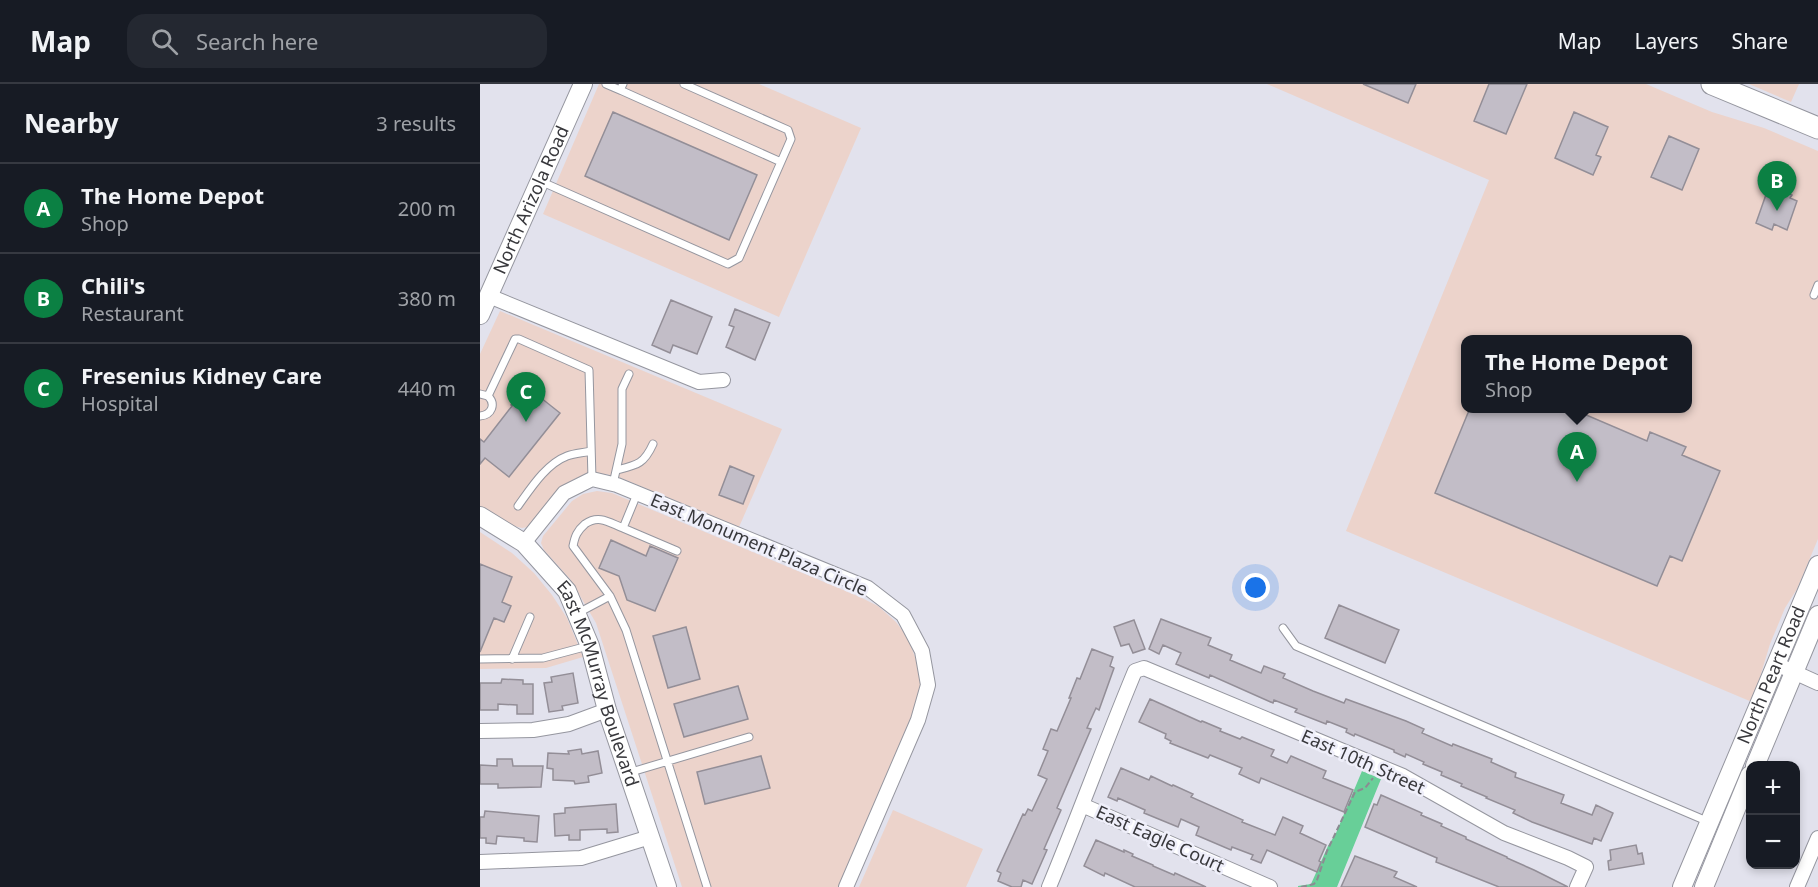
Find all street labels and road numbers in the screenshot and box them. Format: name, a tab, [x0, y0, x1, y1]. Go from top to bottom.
street label: North Arizola Road	[487, 122, 574, 277]
street label: East Monument Plaza Circle	[647, 487, 872, 601]
street label: East McMurray Boulevard	[552, 575, 645, 790]
street label: North Peart Road	[1731, 602, 1810, 747]
street label: East 10th Street	[1298, 723, 1430, 799]
street label: East Eagle Court	[1093, 799, 1229, 877]

